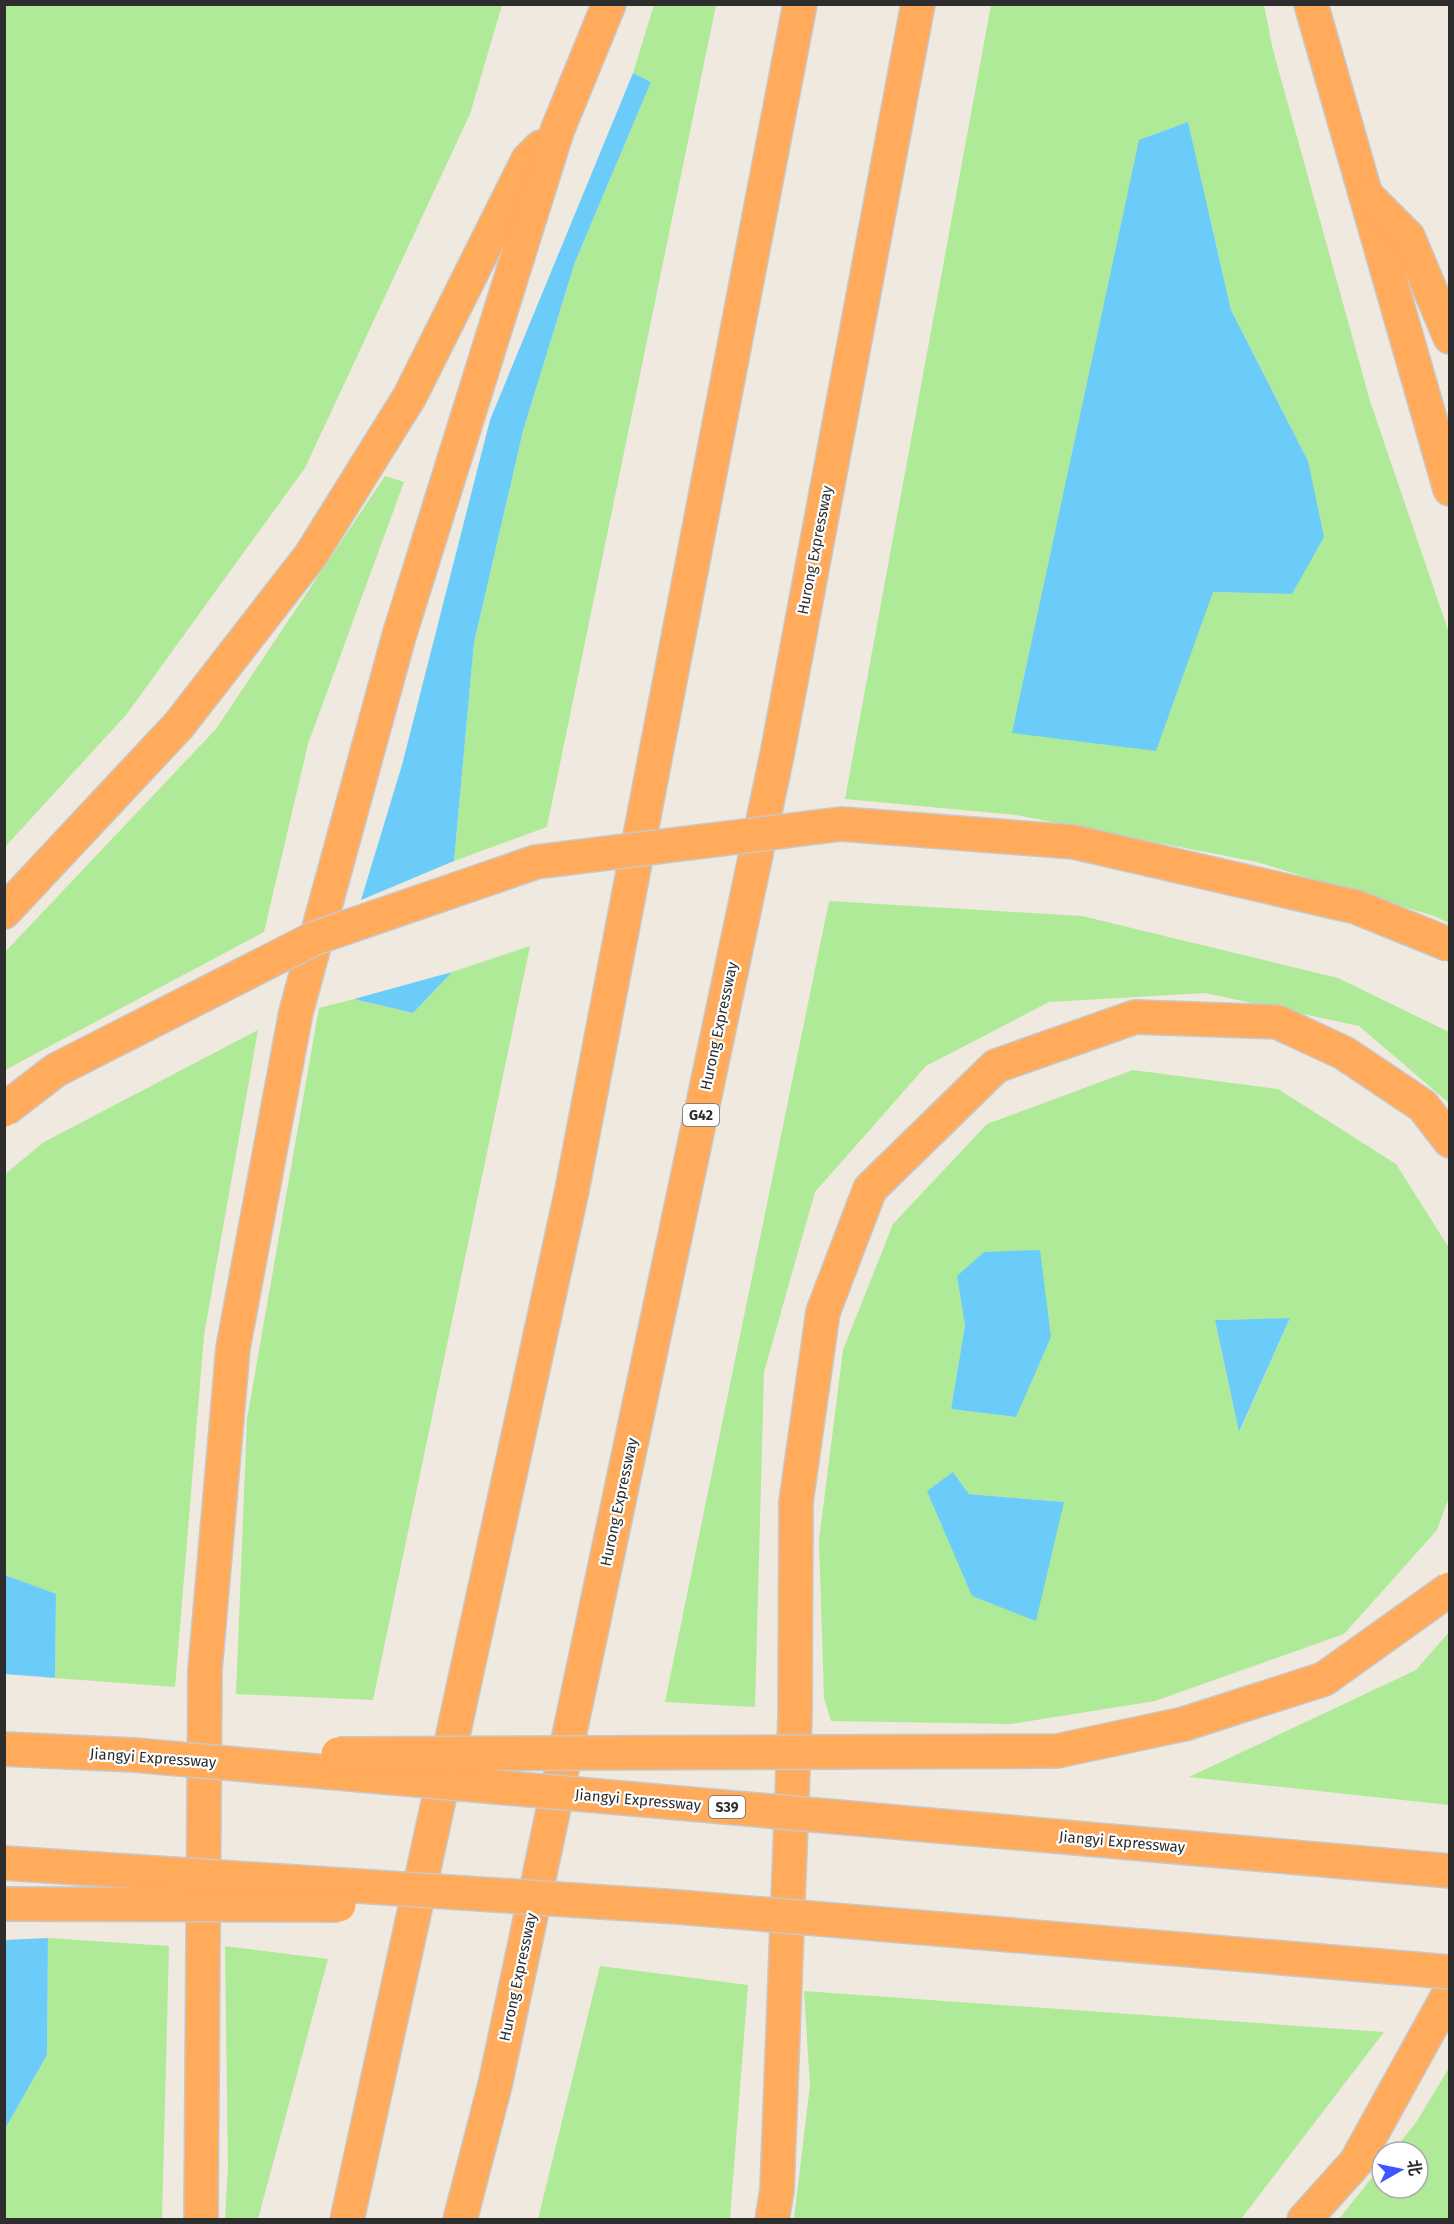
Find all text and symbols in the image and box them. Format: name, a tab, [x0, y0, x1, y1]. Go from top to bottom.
street label: Hurong Expressway	[794, 483, 836, 616]
street label: Hurong Expressway	[697, 959, 742, 1092]
road number: G42	[683, 1104, 719, 1126]
street label: Hurong Expressway	[597, 1435, 642, 1568]
street label: Jiangyi Expressway	[89, 1745, 217, 1771]
street label: Jiangyi Expressway	[574, 1786, 702, 1815]
road number: S39	[709, 1796, 745, 1818]
street label: Jiangyi Expressway	[1058, 1828, 1186, 1857]
street label: Hurong Expressway	[496, 1910, 541, 2043]
north arrow	[1370, 2140, 1430, 2200]
text: 北	[1404, 2158, 1425, 2177]

